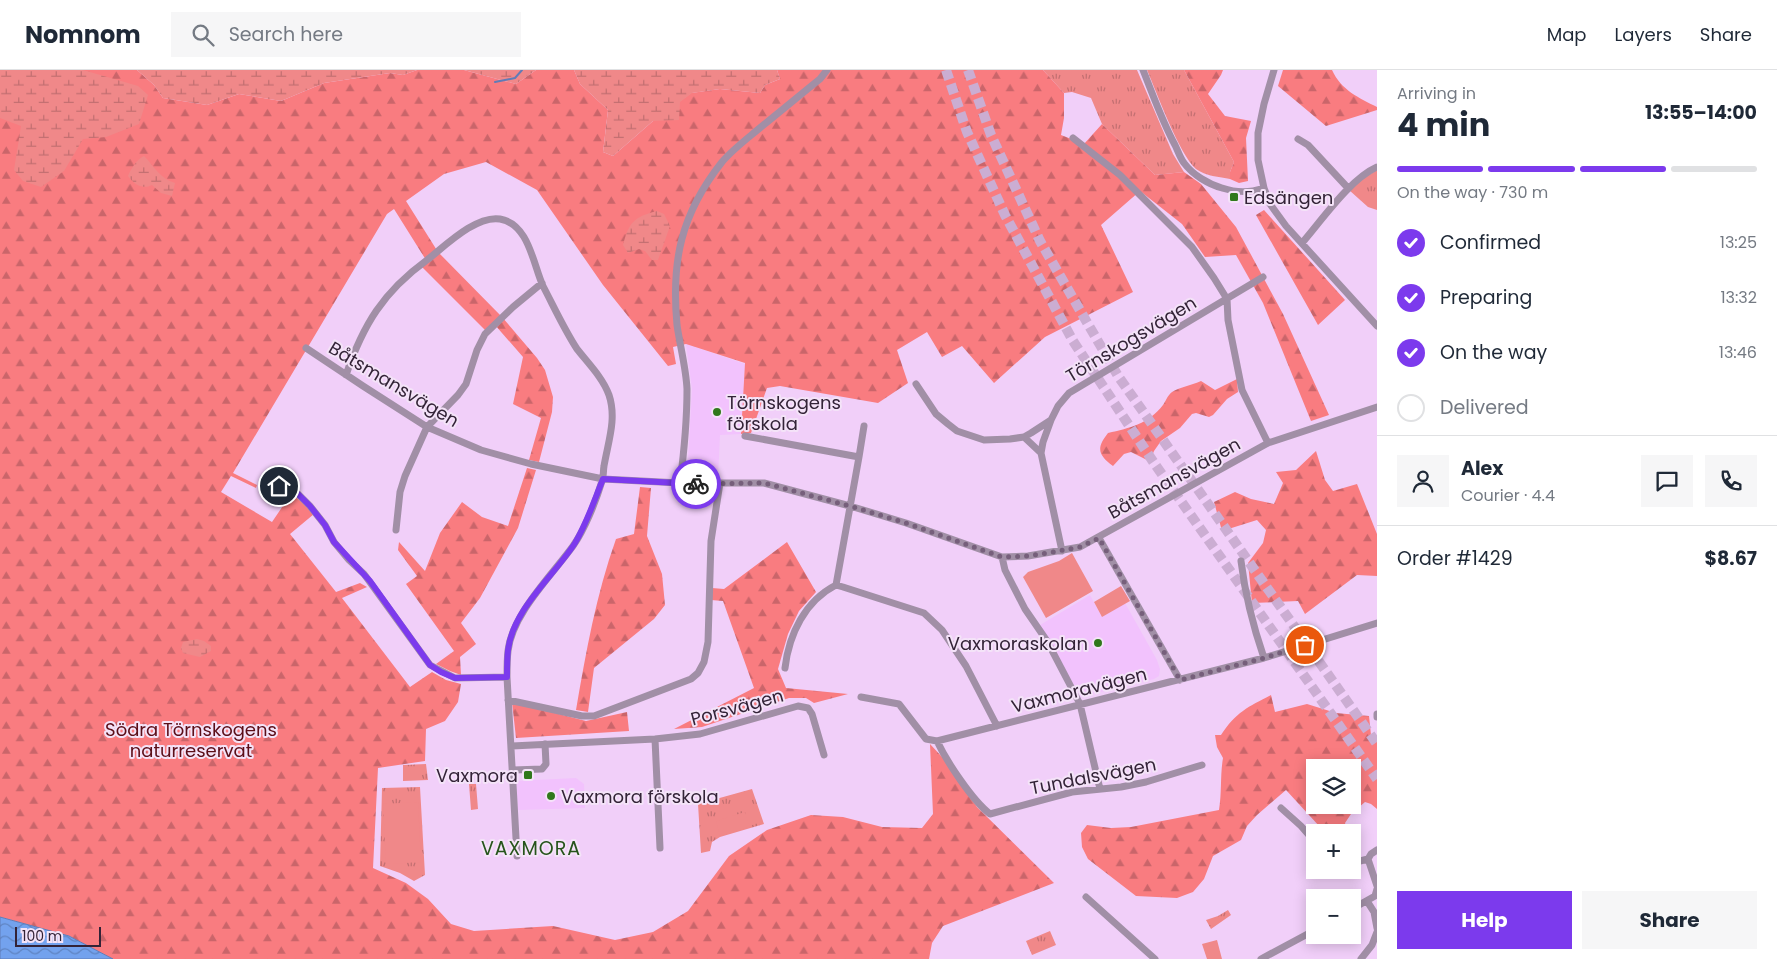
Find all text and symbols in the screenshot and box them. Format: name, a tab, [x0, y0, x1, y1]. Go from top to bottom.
search box	[171, 12, 521, 57]
text: Nomnom	[25, 18, 141, 51]
icon: search	[189, 21, 217, 49]
text: Search here	[229, 21, 343, 48]
text: Map	[1547, 22, 1587, 47]
text: Layers	[1615, 22, 1672, 47]
text: Share	[1700, 22, 1752, 47]
text: Arriving in	[1397, 82, 1476, 105]
text: 13:55–14:00	[1645, 99, 1757, 126]
text: 4 min	[1397, 102, 1490, 147]
text: On the way · 730 m	[1397, 181, 1548, 204]
place label: Edsängen	[1244, 185, 1333, 210]
marker: Edsängen	[1228, 191, 1240, 203]
icon: check	[1397, 229, 1425, 257]
text: Confirmed	[1440, 229, 1541, 256]
text: 13:25	[1720, 231, 1757, 254]
icon: check	[1397, 284, 1425, 312]
text: Preparing	[1440, 284, 1532, 311]
text: 13:32	[1720, 286, 1757, 309]
street label: Törnskogsvägen	[1061, 290, 1201, 388]
street label: Båtsmansvägen	[324, 335, 464, 433]
icon: check	[1397, 339, 1425, 367]
text: On the way	[1440, 339, 1547, 366]
text: 13:46	[1719, 341, 1757, 364]
place label: Törnskogens förskola	[727, 390, 841, 436]
text: Delivered	[1440, 394, 1529, 421]
marker: Törnskogens förskola	[711, 406, 723, 418]
street label: Båtsmansvägen	[1103, 431, 1245, 525]
button: person	[1397, 455, 1449, 507]
text: Alex	[1461, 455, 1503, 482]
button: chat	[1641, 455, 1693, 507]
button: phone	[1705, 455, 1757, 507]
courier	[671, 459, 721, 509]
pin	[258, 465, 300, 507]
icon: bike	[682, 470, 710, 498]
icon: home	[265, 472, 293, 500]
text: Courier · 4.4	[1461, 484, 1555, 507]
text: Order #1429	[1397, 545, 1513, 572]
text: $8.67	[1705, 545, 1757, 572]
pin	[1284, 624, 1326, 666]
place label: Vaxmoraskolan	[948, 631, 1088, 656]
icon: bag	[1291, 631, 1319, 659]
marker: Vaxmoraskolan	[1092, 637, 1104, 649]
street label: Vaxmoravägen	[1009, 661, 1149, 719]
street label: Porsvägen	[688, 683, 786, 731]
park label: Södra Törnskogens naturreservat	[105, 717, 277, 763]
street label: Tundalsvägen	[1028, 752, 1158, 800]
map controls	[1306, 759, 1361, 944]
button: layers	[1306, 759, 1361, 814]
place label: Vaxmora	[436, 763, 518, 788]
marker: Vaxmora	[522, 769, 534, 781]
place label: Vaxmora förskola	[561, 784, 719, 809]
marker: Vaxmora förskola	[545, 790, 557, 802]
button: +	[1306, 824, 1361, 879]
district label: VAXMORA	[481, 835, 581, 862]
button: −	[1306, 889, 1361, 944]
button: Help	[1397, 891, 1572, 949]
button: Share	[1582, 891, 1757, 949]
scale bar	[15, 924, 101, 947]
text: 100 m	[22, 926, 62, 946]

